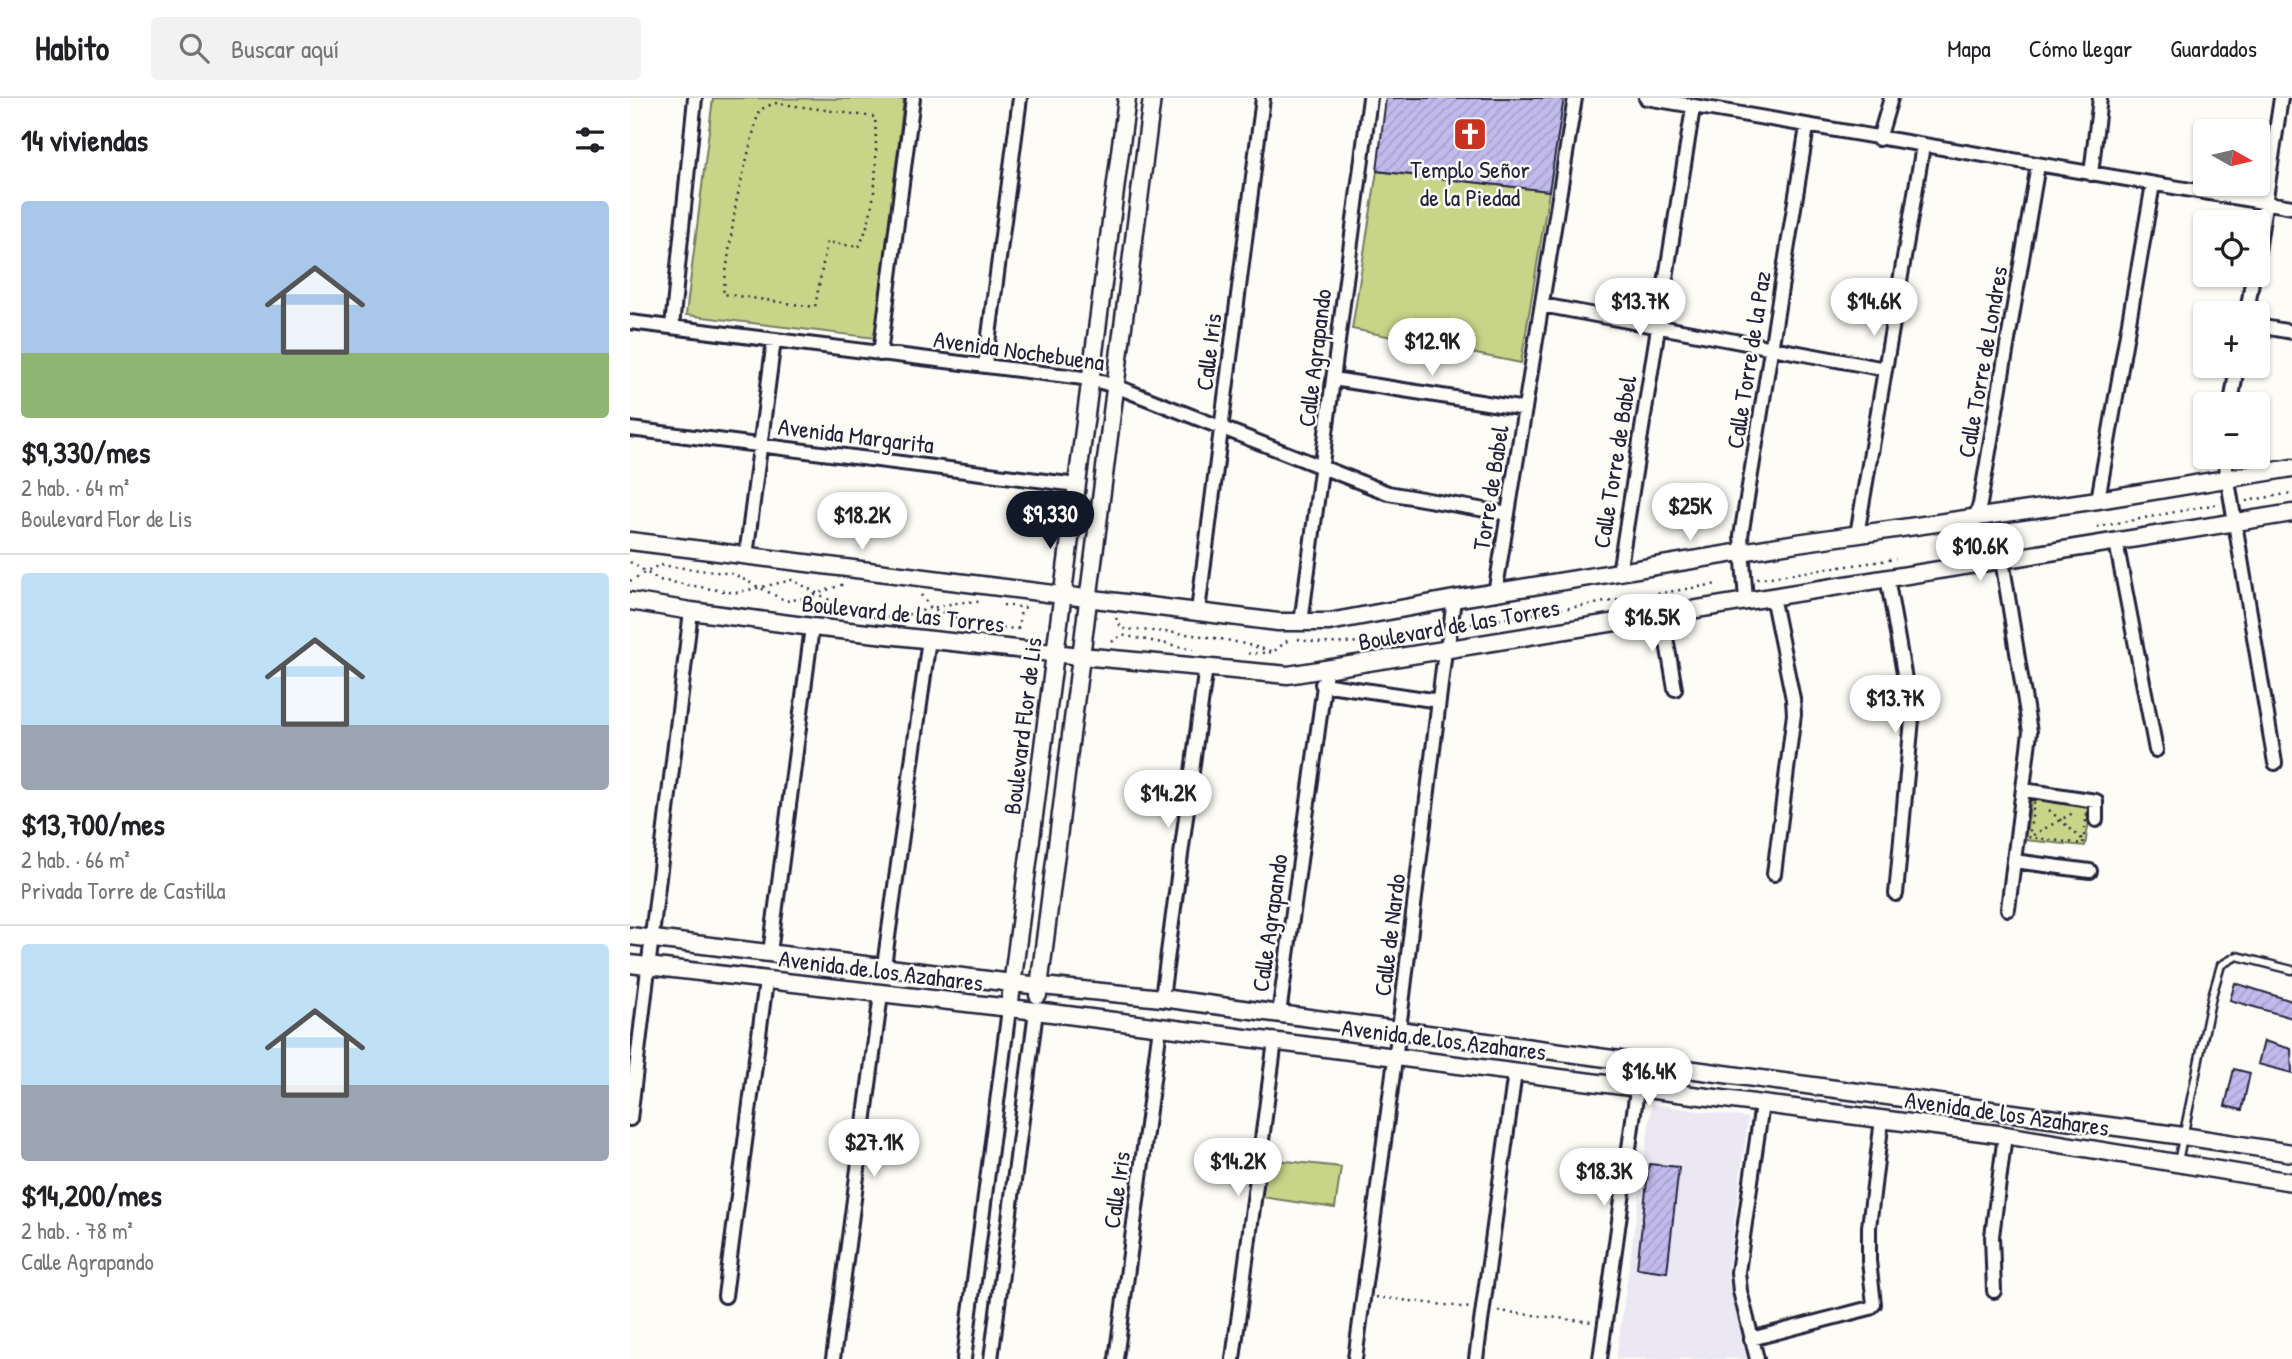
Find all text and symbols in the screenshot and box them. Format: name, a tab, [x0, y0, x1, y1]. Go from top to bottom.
search box	[151, 17, 641, 80]
text: Habito	[35, 26, 109, 70]
icon: search	[175, 29, 213, 67]
text: Buscar aquí	[231, 31, 339, 66]
text: Mapa	[1947, 32, 1991, 64]
text: Cómo llegar	[2029, 32, 2132, 64]
text: Guardados	[2170, 32, 2257, 64]
church icon: Templo Señor de la Piedad	[1451, 115, 1489, 153]
north arrow	[2193, 119, 2270, 196]
map controls	[2193, 119, 2270, 469]
text: 14 viviendas	[21, 120, 148, 160]
icon: filters	[571, 121, 609, 159]
place label: Templo Señor de la Piedad	[1410, 153, 1530, 213]
button: locate	[2193, 210, 2270, 287]
icon: home	[252, 247, 378, 373]
street label: Calle Torre de Londres	[1949, 264, 2015, 460]
street label: Calle Torre de la Paz	[1718, 269, 1778, 451]
pin: $13.7K	[1583, 278, 1697, 338]
pin: $14.6K	[1817, 278, 1931, 338]
text: $13.7K	[1611, 285, 1669, 316]
text: $14.6K	[1847, 285, 1901, 316]
street label: Calle Agrapando	[1290, 287, 1338, 429]
button: +	[2193, 301, 2270, 378]
street label: Calle Iris	[1187, 311, 1229, 392]
pin: $12.9K	[1375, 318, 1489, 378]
street label: Avenida Nochebuena	[932, 322, 1107, 378]
text: $12.9K	[1404, 325, 1460, 356]
street label: Calle Torre de Babel	[1585, 373, 1644, 550]
button: −	[2193, 392, 2270, 469]
street label: Avenida Margarita	[776, 410, 936, 460]
street label: Torre de Babel	[1464, 422, 1516, 553]
text: $9,330/mes	[21, 432, 150, 472]
text: 2 hab. · 64 m²	[21, 472, 129, 503]
pin: $25K	[1649, 484, 1731, 543]
text: $25K	[1668, 490, 1712, 521]
pin: $9,330	[993, 491, 1107, 551]
pin: $18.2K	[805, 492, 919, 552]
text: $9,330	[1022, 498, 1078, 529]
text: $18.2K	[833, 499, 891, 530]
text: Boulevard Flor de Lis	[21, 503, 192, 534]
pin: $10.6K	[1923, 524, 2037, 583]
text: $10.6K	[1952, 530, 2008, 561]
street label: Boulevard de las Torres	[800, 586, 1006, 640]
street label: Boulevard de las Torres	[1356, 591, 1562, 657]
pin: $16.5K	[1595, 594, 1709, 654]
text: $16.5K	[1624, 601, 1680, 632]
icon: home	[252, 619, 378, 745]
street label: Boulevard Flor de Lis	[995, 635, 1049, 816]
pin: $13.7K	[1838, 676, 1952, 735]
text: $13.7K	[1866, 682, 1924, 713]
pin: $14.2K	[1111, 770, 1225, 830]
text: $14.2K	[1140, 777, 1196, 808]
text: $13,700/mes	[21, 804, 165, 844]
text: 2 hab. · 66 m²	[21, 844, 130, 875]
street label: Calle Agrapando	[1244, 852, 1295, 994]
street label: Calle de Nardo	[1366, 872, 1412, 998]
text: Privada Torre de Castilla	[21, 875, 226, 906]
street label: Avenida de los Azahares	[777, 942, 985, 998]
icon: home	[252, 990, 378, 1116]
street label: Avenida de los Azahares	[1340, 1011, 1548, 1067]
pin: $16.4K	[1592, 1048, 1706, 1108]
text: $16.4K	[1622, 1055, 1676, 1086]
street label: Avenida de los Azahares	[1903, 1083, 2111, 1143]
pin: $27.1K	[817, 1119, 931, 1179]
text: $27.1K	[844, 1126, 904, 1157]
pin: $14.2K	[1181, 1138, 1295, 1198]
text: $14.2K	[1210, 1145, 1266, 1176]
pin: $18.3K	[1547, 1148, 1661, 1208]
street label: Calle Iris	[1095, 1149, 1137, 1230]
text: $18.3K	[1575, 1155, 1633, 1186]
text: $14,200/mes	[21, 1175, 162, 1215]
text: 2 hab. · 78 m²	[21, 1215, 133, 1246]
text: Calle Agrapando	[21, 1246, 154, 1277]

